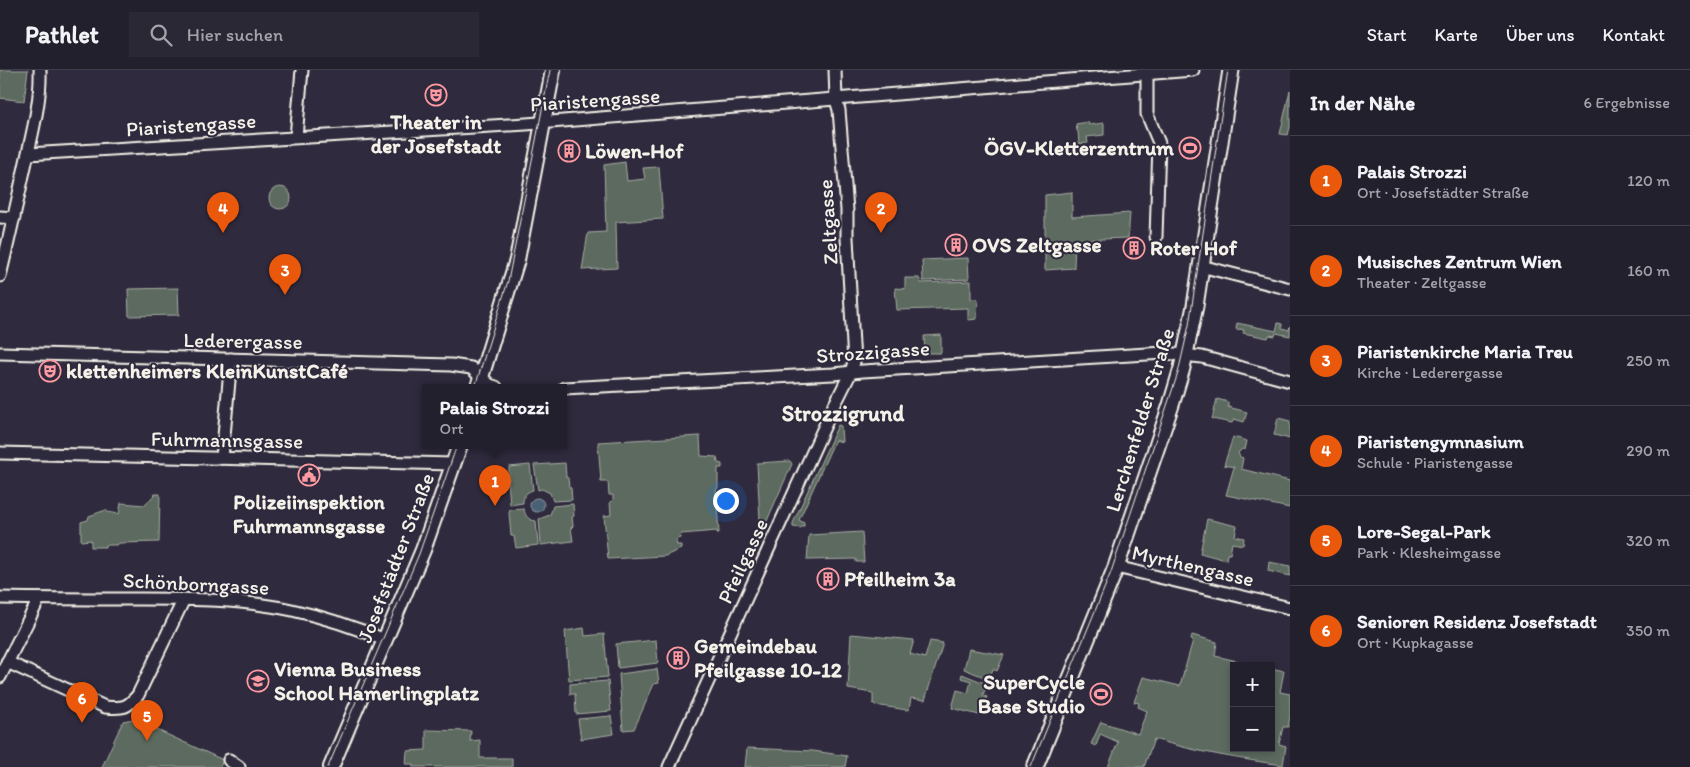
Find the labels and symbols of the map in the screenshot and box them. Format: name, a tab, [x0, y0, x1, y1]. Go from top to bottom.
street label: Piaristengasse	[529, 82, 661, 117]
theatre icon: Theater in der Josefstadt	[424, 83, 448, 107]
street label: Piaristengasse	[125, 107, 257, 142]
place label: Theater in der Josefstadt	[371, 109, 501, 158]
place label: ÖGV-Kletterzentrum	[984, 135, 1174, 160]
sports icon: ÖGV-Kletterzentrum	[1178, 136, 1202, 160]
place label: Löwen-Hof	[585, 138, 684, 163]
building icon: Löwen-Hof	[557, 139, 581, 163]
street label: Zeltgasse	[812, 178, 843, 266]
pin: 4	[207, 192, 239, 233]
pin: 2	[865, 192, 897, 233]
place label: OVS Zeltgasse	[972, 232, 1102, 258]
building icon: OVS Zeltgasse	[944, 233, 968, 257]
place label: Roter Hof	[1150, 235, 1238, 260]
building icon: Roter Hof	[1122, 236, 1146, 260]
pin: 3	[269, 254, 301, 295]
street label: Lerchenfelder Straße	[1100, 325, 1179, 515]
street label: Lederergasse	[183, 327, 303, 354]
street label: Strozzigasse	[815, 335, 931, 368]
place label: klettenheimers KleinKunstCafé	[66, 358, 348, 383]
theatre icon: klettenheimers KleinKunstCafé	[38, 359, 62, 383]
district label: Strozzigrund	[782, 400, 905, 427]
street label: Fuhrmannsgasse	[151, 426, 303, 453]
public building icon: Polizeiinspektion Fuhrmannsgasse	[297, 463, 321, 487]
pin: 1	[479, 465, 511, 506]
street label: Josefstädter Straße	[352, 469, 439, 646]
your location	[713, 488, 739, 514]
place label: Polizeiinspektion Fuhrmannsgasse	[233, 489, 386, 539]
street label: Pfeilgasse	[712, 514, 773, 607]
street label: Myrthengasse	[1130, 539, 1257, 592]
place label: Pfeilheim 3a	[844, 566, 956, 591]
street label: Schönborngasse	[122, 567, 270, 600]
building icon: Pfeilheim 3a	[816, 567, 840, 591]
place label: Gemeindebau Pfeilgasse 10-12	[694, 633, 842, 683]
building icon: Gemeindebau Pfeilgasse 10-12	[666, 646, 690, 670]
place label: Vienna Business School Hamerlingplatz	[274, 656, 479, 706]
school or university icon: Vienna Business School Hamerlingplatz	[246, 669, 270, 693]
place label: SuperCycle Base Studio	[978, 669, 1085, 718]
pin: 6	[66, 682, 98, 723]
sports icon: SuperCycle Base Studio	[1089, 682, 1113, 706]
pin: 5	[131, 700, 163, 741]

